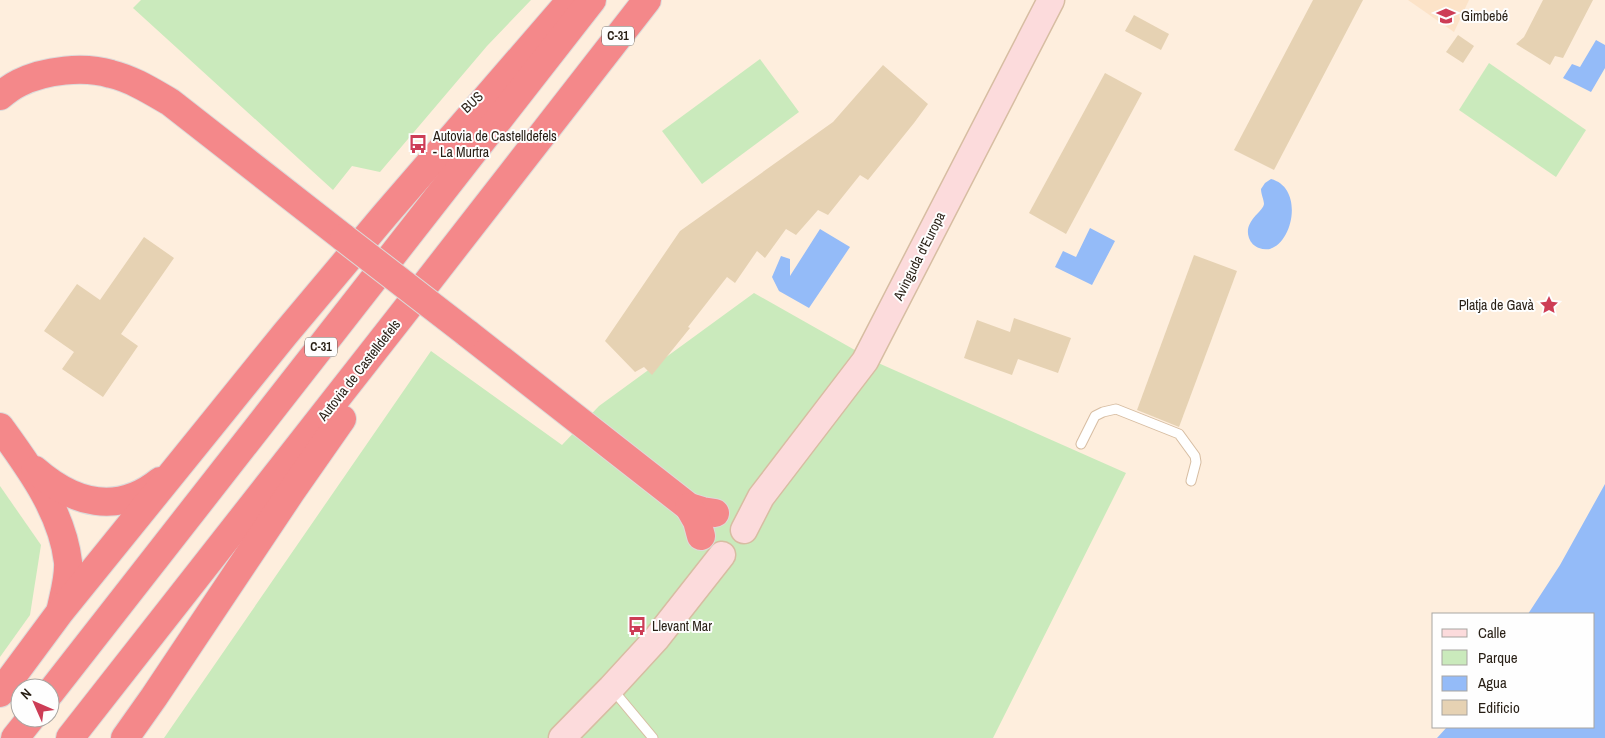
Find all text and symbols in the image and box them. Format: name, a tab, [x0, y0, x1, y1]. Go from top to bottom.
school or university icon: Gimbebé	[1435, 5, 1457, 27]
place label: Gimbebé	[1461, 7, 1508, 25]
road number: C-31	[602, 27, 634, 46]
street label: BUS	[457, 87, 487, 117]
place label: Autovia de Castelldefels - La Murtra	[432, 127, 557, 161]
bus stop icon: Autovia de Castelldefels - La Murtra	[407, 133, 429, 155]
street label: Avinguda d'Europa	[888, 208, 949, 304]
place icon: Platja de Gavà	[1538, 294, 1560, 316]
place label: Platja de Gavà	[1459, 296, 1535, 314]
street label: Autovia de Castelldefels	[313, 315, 404, 425]
road number: C-31	[305, 338, 337, 357]
legend	[1432, 613, 1595, 728]
bus stop icon: Llevant Mar	[626, 615, 648, 637]
place label: Llevant Mar	[652, 617, 712, 635]
text: Calle	[1478, 622, 1506, 643]
text: Parque	[1478, 647, 1518, 668]
text: Agua	[1477, 672, 1507, 693]
north arrow	[10, 678, 60, 728]
text: N	[17, 685, 35, 703]
text: Edificio	[1478, 697, 1520, 718]

